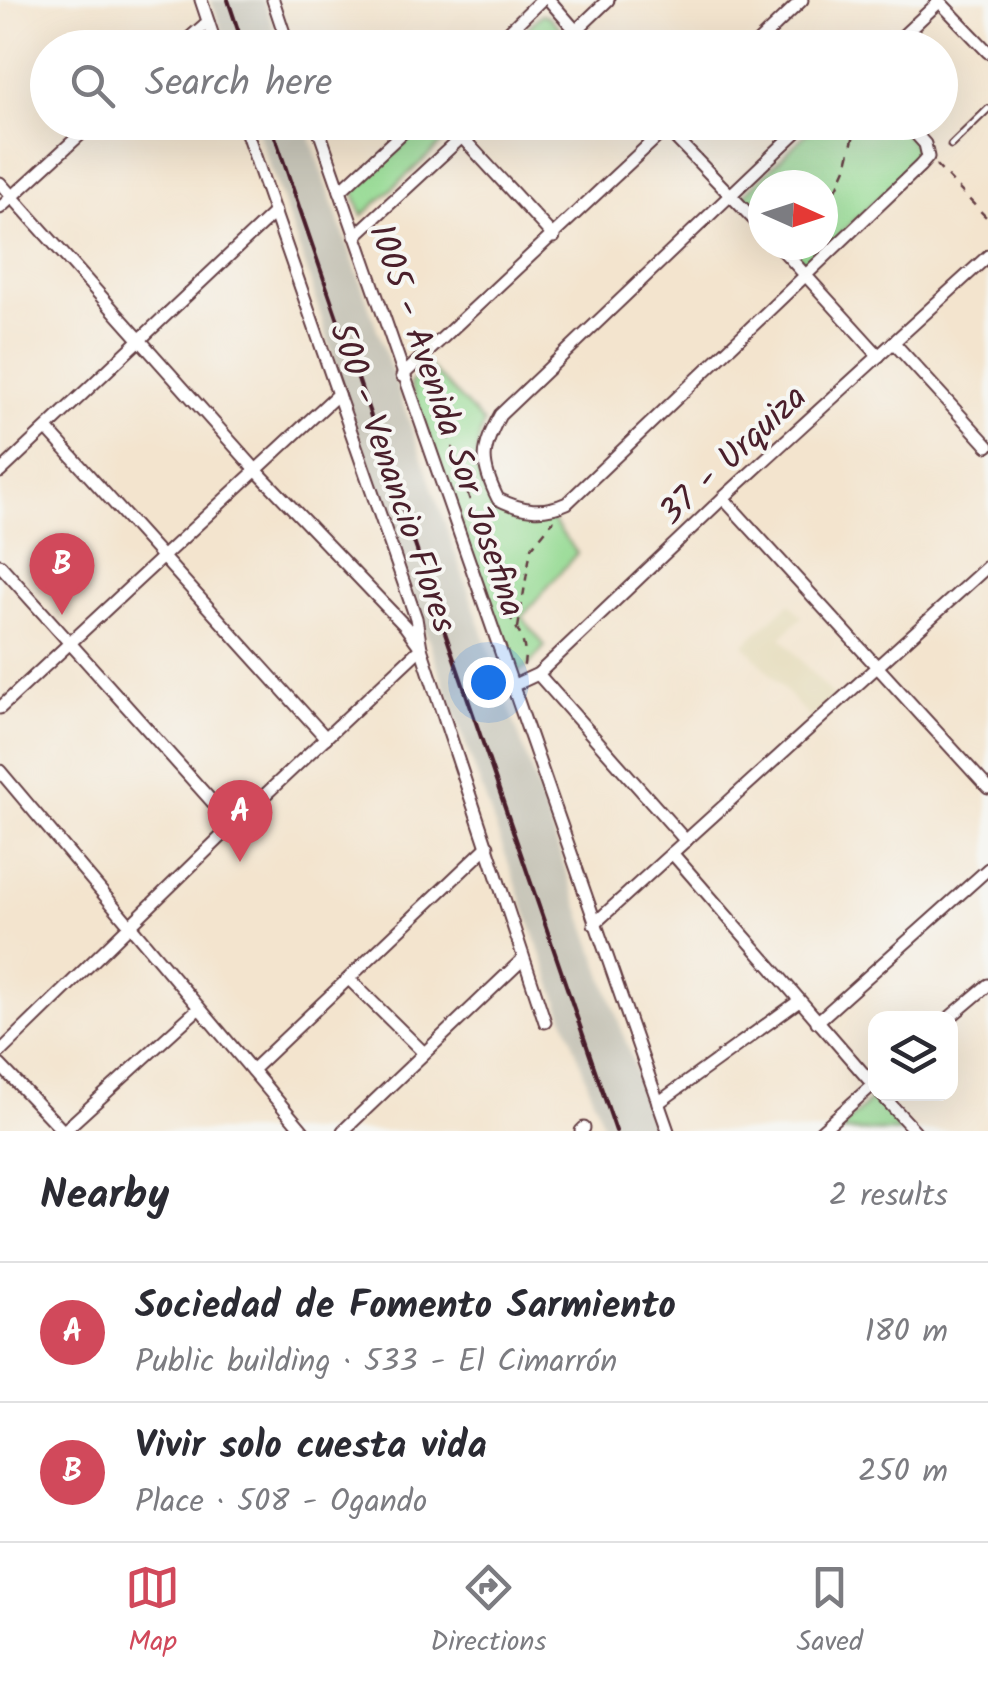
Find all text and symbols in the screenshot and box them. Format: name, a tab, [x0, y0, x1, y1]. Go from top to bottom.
search box	[30, 30, 958, 140]
text: Search here	[145, 55, 332, 115]
icon: search	[65, 58, 120, 113]
north arrow	[748, 170, 838, 260]
street label: 1005 - Avenida Sor Josefina	[352, 217, 539, 625]
street label: 500 - Venancio Flores	[312, 315, 471, 641]
street label: 37 - Urquiza	[647, 372, 821, 540]
pin: B	[30, 532, 94, 615]
your location	[463, 657, 514, 708]
pin: A	[208, 780, 272, 862]
map controls	[868, 1011, 958, 1101]
button: layers	[868, 1011, 958, 1101]
text: Nearby	[40, 1163, 169, 1230]
text: 2 results	[829, 1171, 948, 1222]
text: Sociedad de Fomento Sarmiento	[135, 1277, 676, 1337]
text: A	[62, 1307, 83, 1358]
text: 180 m	[864, 1307, 948, 1358]
text: Public building · 533 - El Cimarrón	[135, 1337, 617, 1388]
text: Vivir solo cuesta vida	[135, 1417, 487, 1477]
text: B	[63, 1447, 82, 1498]
text: 250 m	[858, 1447, 948, 1498]
text: Place · 508 - Ogando	[135, 1477, 427, 1528]
tab: Map	[125, 1560, 180, 1665]
tab: Directions	[430, 1560, 546, 1665]
tab: Saved	[797, 1560, 863, 1665]

